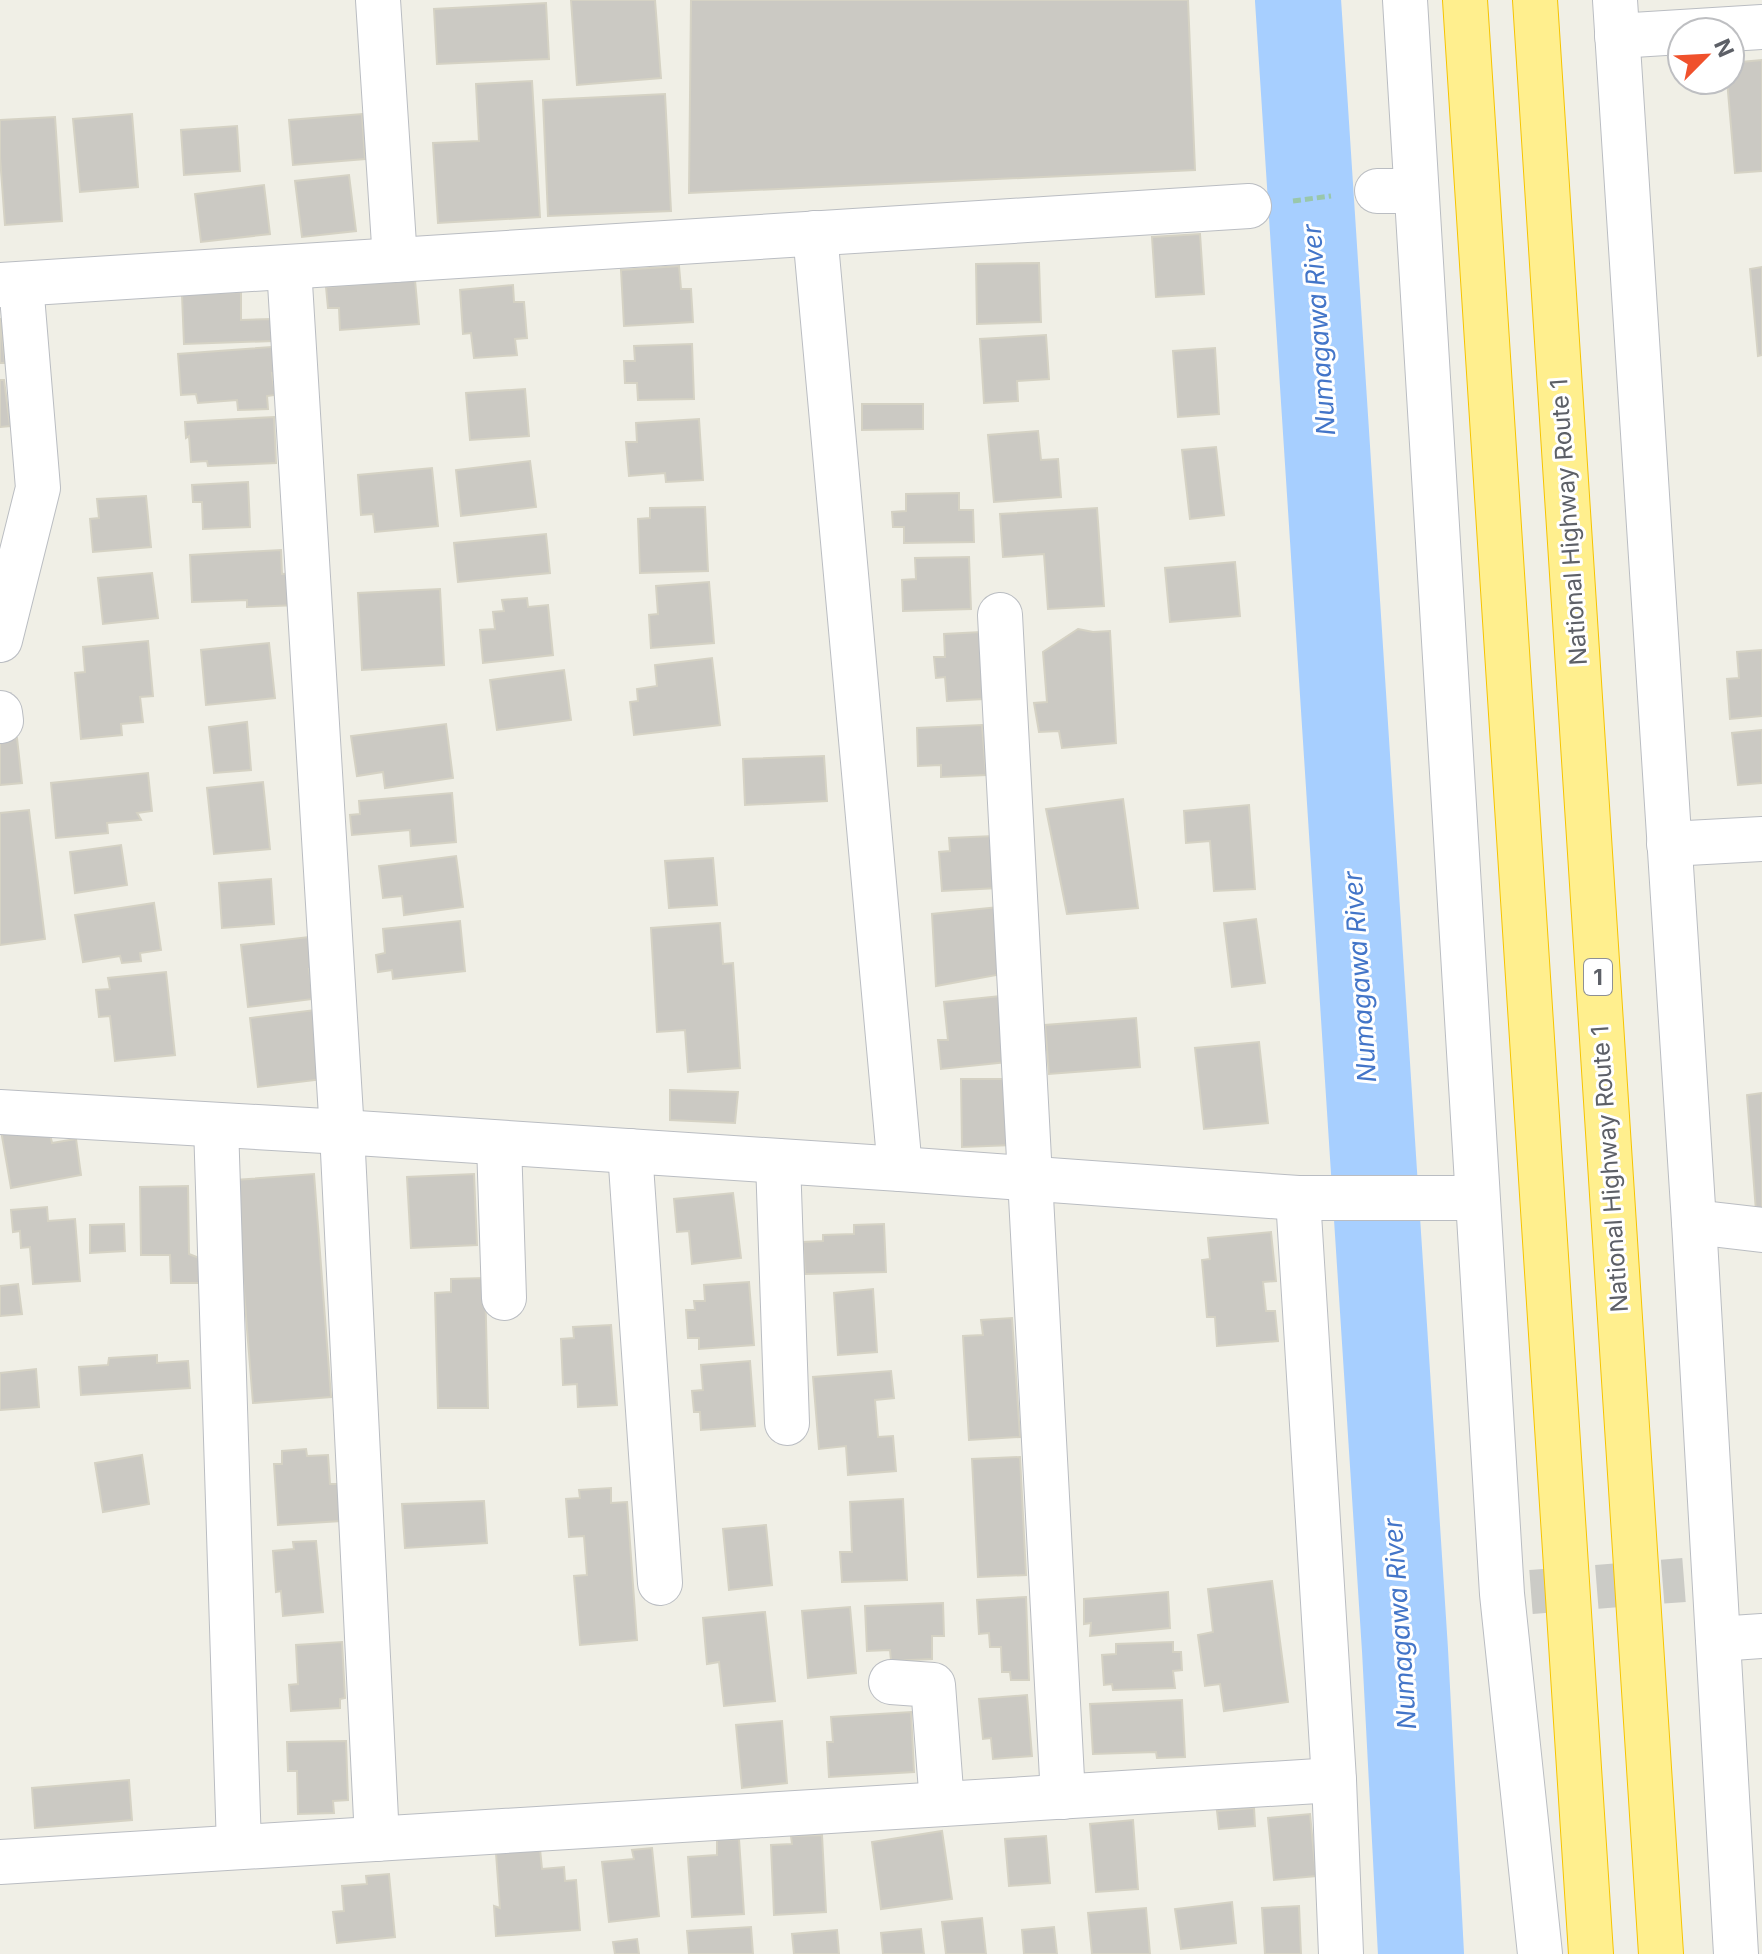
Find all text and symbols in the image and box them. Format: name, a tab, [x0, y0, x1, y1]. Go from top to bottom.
north arrow	[1666, 16, 1746, 96]
text: N	[1709, 35, 1740, 61]
water label: Numagawa River	[1296, 222, 1341, 437]
street label: National Highway Route 1	[1544, 378, 1593, 666]
water label: Numagawa River	[1337, 869, 1382, 1084]
road number: 1	[1584, 959, 1612, 995]
street label: National Highway Route 1	[1585, 1025, 1634, 1313]
water label: Numagawa River	[1377, 1516, 1422, 1731]

